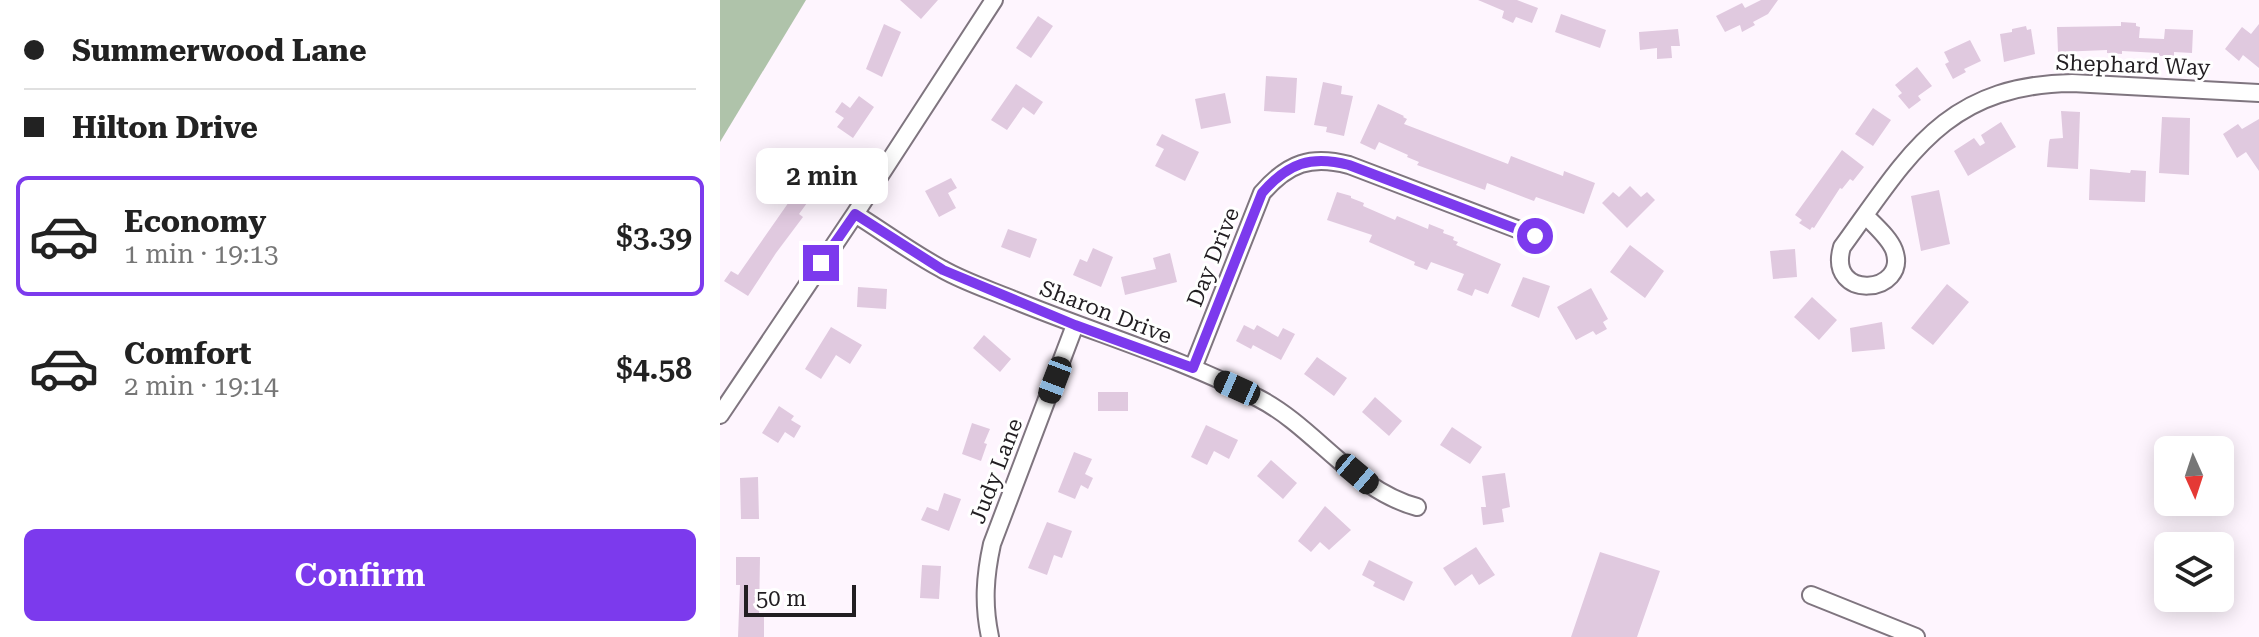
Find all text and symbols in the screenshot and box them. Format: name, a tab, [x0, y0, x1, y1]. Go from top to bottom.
text: Summerwood Lane	[72, 33, 367, 68]
street label: Shephard Way	[2055, 50, 2211, 80]
text: Hilton Drive	[72, 110, 258, 145]
callout: 2 min	[755, 147, 887, 203]
text: 2 min	[786, 161, 858, 191]
icon: car	[28, 200, 100, 272]
text: Economy	[124, 204, 266, 239]
street label: Day Drive	[1182, 204, 1244, 310]
route start	[1517, 218, 1553, 254]
text: $3.39	[616, 219, 692, 254]
text: 1 min · 19:13	[124, 239, 279, 269]
route end	[803, 245, 839, 281]
street label: Sharon Drive	[1036, 275, 1176, 349]
icon: car	[28, 332, 100, 404]
text: Comfort	[124, 336, 251, 371]
text: $4.58	[616, 351, 692, 386]
car	[1035, 353, 1075, 407]
car	[1210, 367, 1264, 409]
text: 2 min · 19:14	[124, 371, 279, 401]
street label: Judy Lane	[965, 415, 1027, 527]
north arrow	[2154, 436, 2234, 516]
map controls	[2154, 436, 2234, 612]
car	[1331, 449, 1383, 499]
button: Confirm	[24, 529, 696, 621]
button: layers	[2154, 532, 2234, 612]
scale bar	[744, 581, 856, 617]
text: 50 m	[756, 586, 806, 611]

